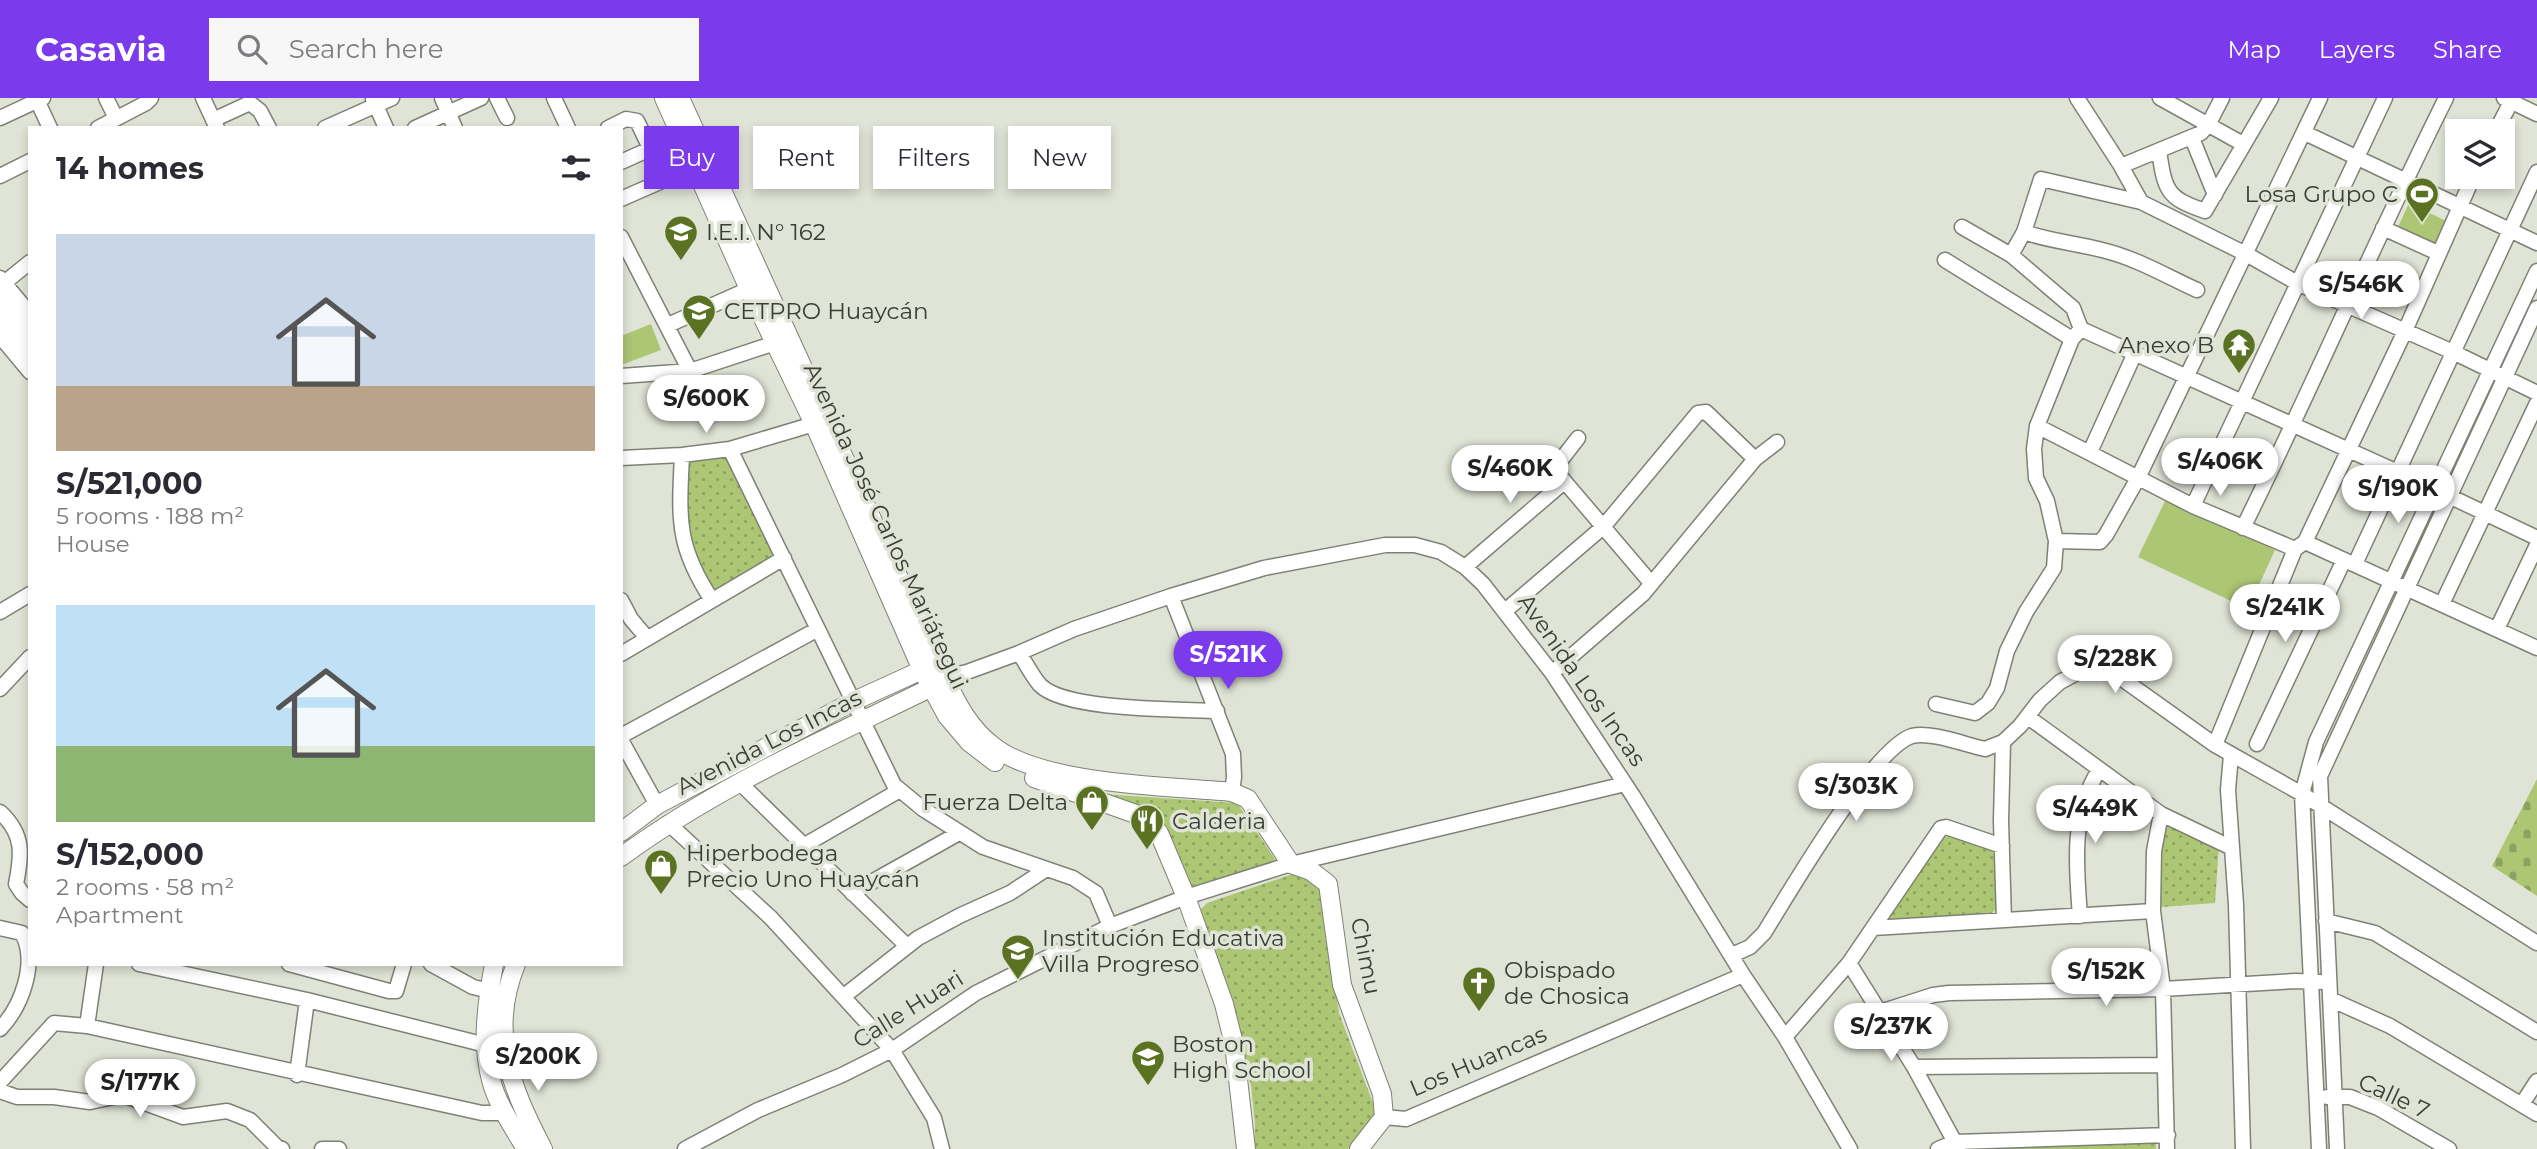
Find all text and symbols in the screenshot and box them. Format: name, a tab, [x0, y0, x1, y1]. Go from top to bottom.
search box	[209, 18, 699, 81]
text: Casavia	[35, 29, 167, 69]
icon: search	[233, 30, 271, 68]
text: Search here	[289, 33, 443, 65]
text: Map	[2227, 35, 2281, 64]
text: Layers	[2319, 35, 2395, 64]
text: Share	[2433, 35, 2502, 64]
map controls	[2445, 119, 2515, 189]
button: layers	[2445, 119, 2515, 189]
chip: Buy	[644, 126, 739, 189]
chip: Rent	[753, 126, 859, 189]
chip: Filters	[873, 126, 994, 189]
chip: New	[1008, 126, 1111, 189]
icon: filters	[557, 149, 595, 187]
text: 14 homes	[56, 150, 204, 187]
sports icon: Losa Grupo C	[2403, 175, 2441, 224]
place label: Losa Grupo C	[2245, 180, 2398, 208]
school or university icon: I.E.I. N° 162	[662, 213, 700, 262]
place label: I.E.I. N° 162	[706, 218, 826, 246]
pin: S/546K	[2304, 262, 2418, 321]
text: S/546K	[2319, 270, 2403, 298]
icon: home	[263, 279, 389, 405]
school or university icon: CETPRO Huaycán	[680, 292, 718, 341]
place label: CETPRO Huaycán	[724, 297, 929, 325]
temple icon: Anexo B	[2220, 326, 2258, 375]
place label: Anexo B	[2119, 331, 2214, 359]
street label: Avenida José Carlos Mariátegui	[798, 358, 974, 694]
pin: S/600K	[649, 376, 763, 435]
text: S/600K	[663, 384, 749, 412]
pin: S/406K	[2163, 438, 2277, 498]
pin: S/460K	[1453, 446, 1567, 505]
text: S/406K	[2177, 447, 2263, 475]
text: S/460K	[1467, 454, 1553, 482]
text: S/521,000	[56, 465, 203, 502]
pin: S/190K	[2341, 466, 2455, 525]
text: S/190K	[2358, 474, 2438, 502]
text: 5 rooms · 188 m²	[56, 502, 244, 530]
text: House	[56, 530, 130, 558]
pin: S/241K	[2228, 584, 2342, 644]
street label: Avenida Los Incas	[1512, 588, 1652, 772]
text: S/241K	[2246, 593, 2324, 621]
pin: S/521K	[1171, 632, 1285, 691]
pin: S/228K	[2058, 636, 2172, 695]
text: S/521K	[1190, 640, 1266, 668]
text: S/228K	[2073, 644, 2157, 672]
icon: home	[263, 650, 389, 776]
street label: Avenida Los Incas	[672, 683, 866, 801]
pin: S/303K	[1799, 764, 1913, 823]
text: S/303K	[1814, 772, 1898, 800]
shop icon: Fuerza Delta	[1073, 783, 1111, 832]
pin: S/449K	[2038, 786, 2152, 845]
place label: Fuerza Delta	[923, 788, 1068, 816]
text: S/449K	[2052, 794, 2138, 822]
restaurant icon: Calderia	[1128, 802, 1166, 851]
place label: Calderia	[1172, 807, 1266, 835]
text: S/152,000	[56, 836, 204, 873]
place label: Hiperbodega Precio Uno Huaycán	[686, 839, 920, 893]
shop icon: Hiperbodega Precio Uno Huaycán	[642, 847, 680, 896]
text: 2 rooms · 58 m²	[56, 873, 234, 901]
text: Apartment	[56, 901, 184, 929]
street label: Chimu	[1345, 915, 1387, 997]
place label: Institución Educativa Villa Progreso	[1042, 924, 1285, 978]
school or university icon: Institución Educativa Villa Progreso	[999, 932, 1037, 981]
pin: S/152K	[2049, 948, 2163, 1008]
place label: Obispado de Chosica	[1504, 956, 1630, 1010]
text: S/152K	[2067, 957, 2145, 985]
street label: Calle Huari	[848, 964, 968, 1054]
church icon: Obispado de Chosica	[1460, 964, 1498, 1013]
pin: S/237K	[1834, 1004, 1948, 1063]
text: S/237K	[1850, 1012, 1932, 1040]
street label: Los Huancas	[1405, 1020, 1551, 1102]
place label: Boston High School	[1172, 1030, 1312, 1084]
pin: S/200K	[481, 1034, 595, 1093]
school or university icon: Boston High School	[1129, 1038, 1167, 1087]
text: S/200K	[495, 1042, 581, 1070]
pin: S/177K	[83, 1060, 197, 1119]
street label: Calle 7	[2354, 1067, 2434, 1125]
text: S/177K	[101, 1068, 179, 1096]

